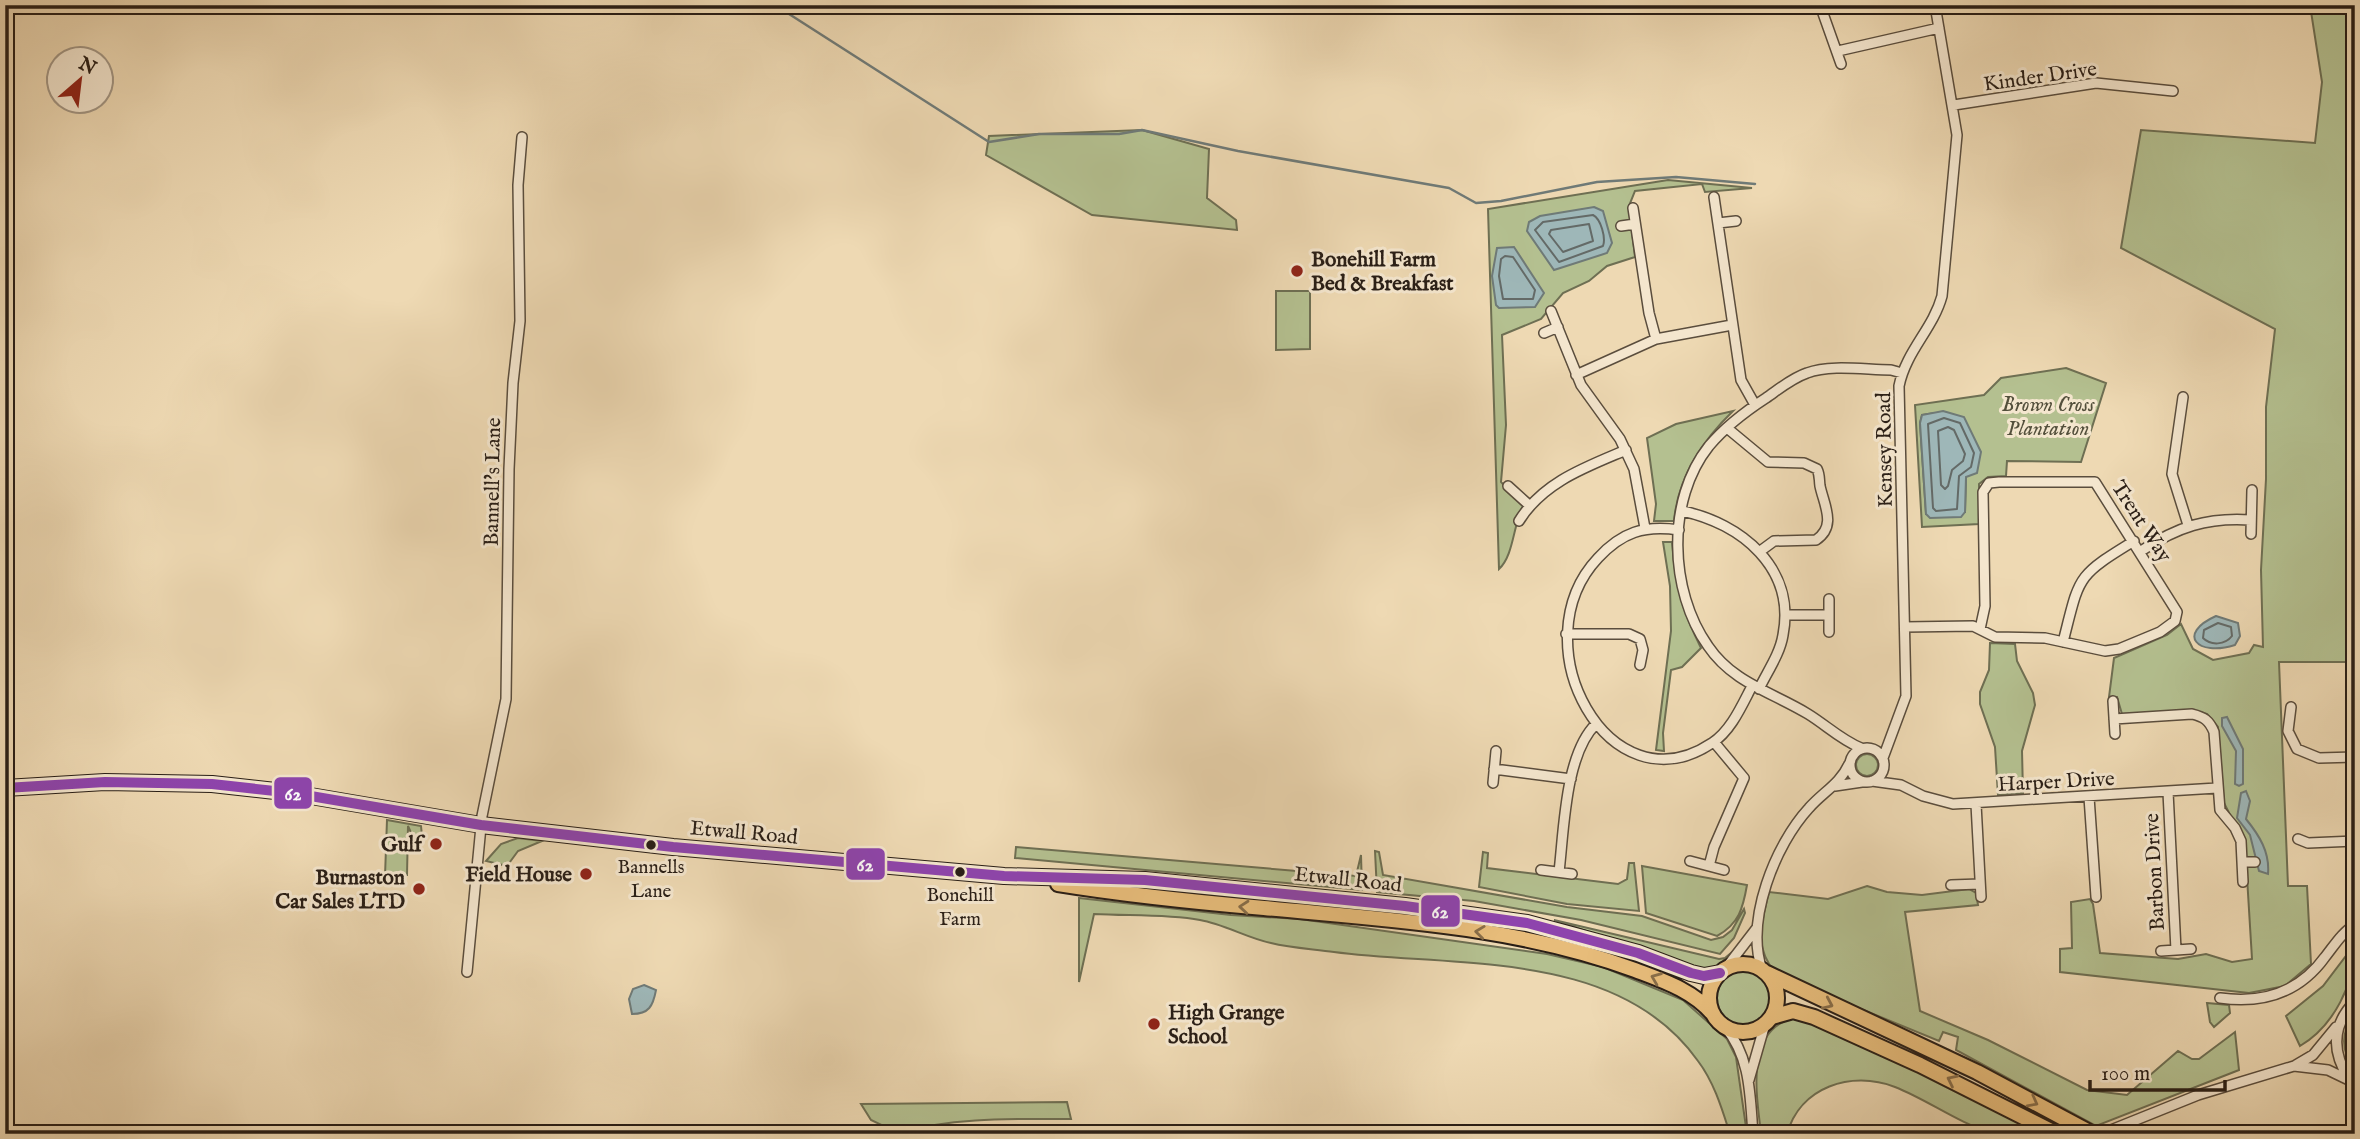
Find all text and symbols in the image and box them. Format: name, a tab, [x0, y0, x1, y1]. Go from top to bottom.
north arrow	[46, 46, 116, 116]
text: N	[73, 52, 100, 81]
street label: Kinder Drive	[1982, 56, 2099, 99]
place label: Bonehill Farm Bed & Breakfast	[1311, 247, 1454, 298]
marker: Bonehill Farm Bed & Breakfast	[1289, 263, 1305, 279]
street label: Kensey Road	[1871, 391, 1900, 508]
park label: Brown Cross Plantation	[2002, 392, 2095, 443]
street label: Bannell's Lane	[479, 417, 508, 547]
street label: Trent Way	[2104, 476, 2177, 568]
street label: Harper Drive	[1997, 766, 2116, 799]
line badge: 62	[273, 776, 313, 810]
text: 62	[285, 783, 302, 807]
street label: Barbon Drive	[2139, 812, 2172, 931]
street label: Etwall Road	[689, 815, 800, 852]
place label: Gulf	[381, 832, 425, 859]
marker: Gulf	[428, 836, 444, 852]
marker: Bannells Lane	[644, 838, 658, 852]
line badge: 62	[845, 847, 886, 881]
text: 62	[857, 854, 874, 878]
place label: Bannells Lane	[618, 856, 684, 904]
street label: Etwall Road	[1293, 861, 1404, 900]
place label: Field House	[465, 862, 572, 889]
place label: Burnaston Car Sales LTD	[275, 865, 405, 916]
marker: Bonehill Farm	[953, 865, 967, 879]
marker: Field House	[578, 866, 594, 882]
marker: Burnaston Car Sales LTD	[411, 881, 427, 897]
place label: Bonehill Farm	[926, 884, 994, 932]
line badge: 62	[1420, 894, 1461, 928]
one-way arrow	[1238, 899, 1250, 914]
text: 62	[1432, 901, 1449, 925]
one-way arrow	[1474, 924, 1486, 939]
one-way arrow	[1651, 973, 1663, 987]
one-way arrow	[1821, 995, 1833, 1009]
place label: High Grange School	[1168, 1000, 1285, 1051]
marker: High Grange School	[1146, 1016, 1162, 1032]
scale bar	[2090, 1048, 2225, 1092]
text: 100 m	[2101, 1061, 2150, 1088]
one-way arrow	[1947, 1075, 1959, 1089]
one-way arrow	[2026, 1093, 2038, 1107]

